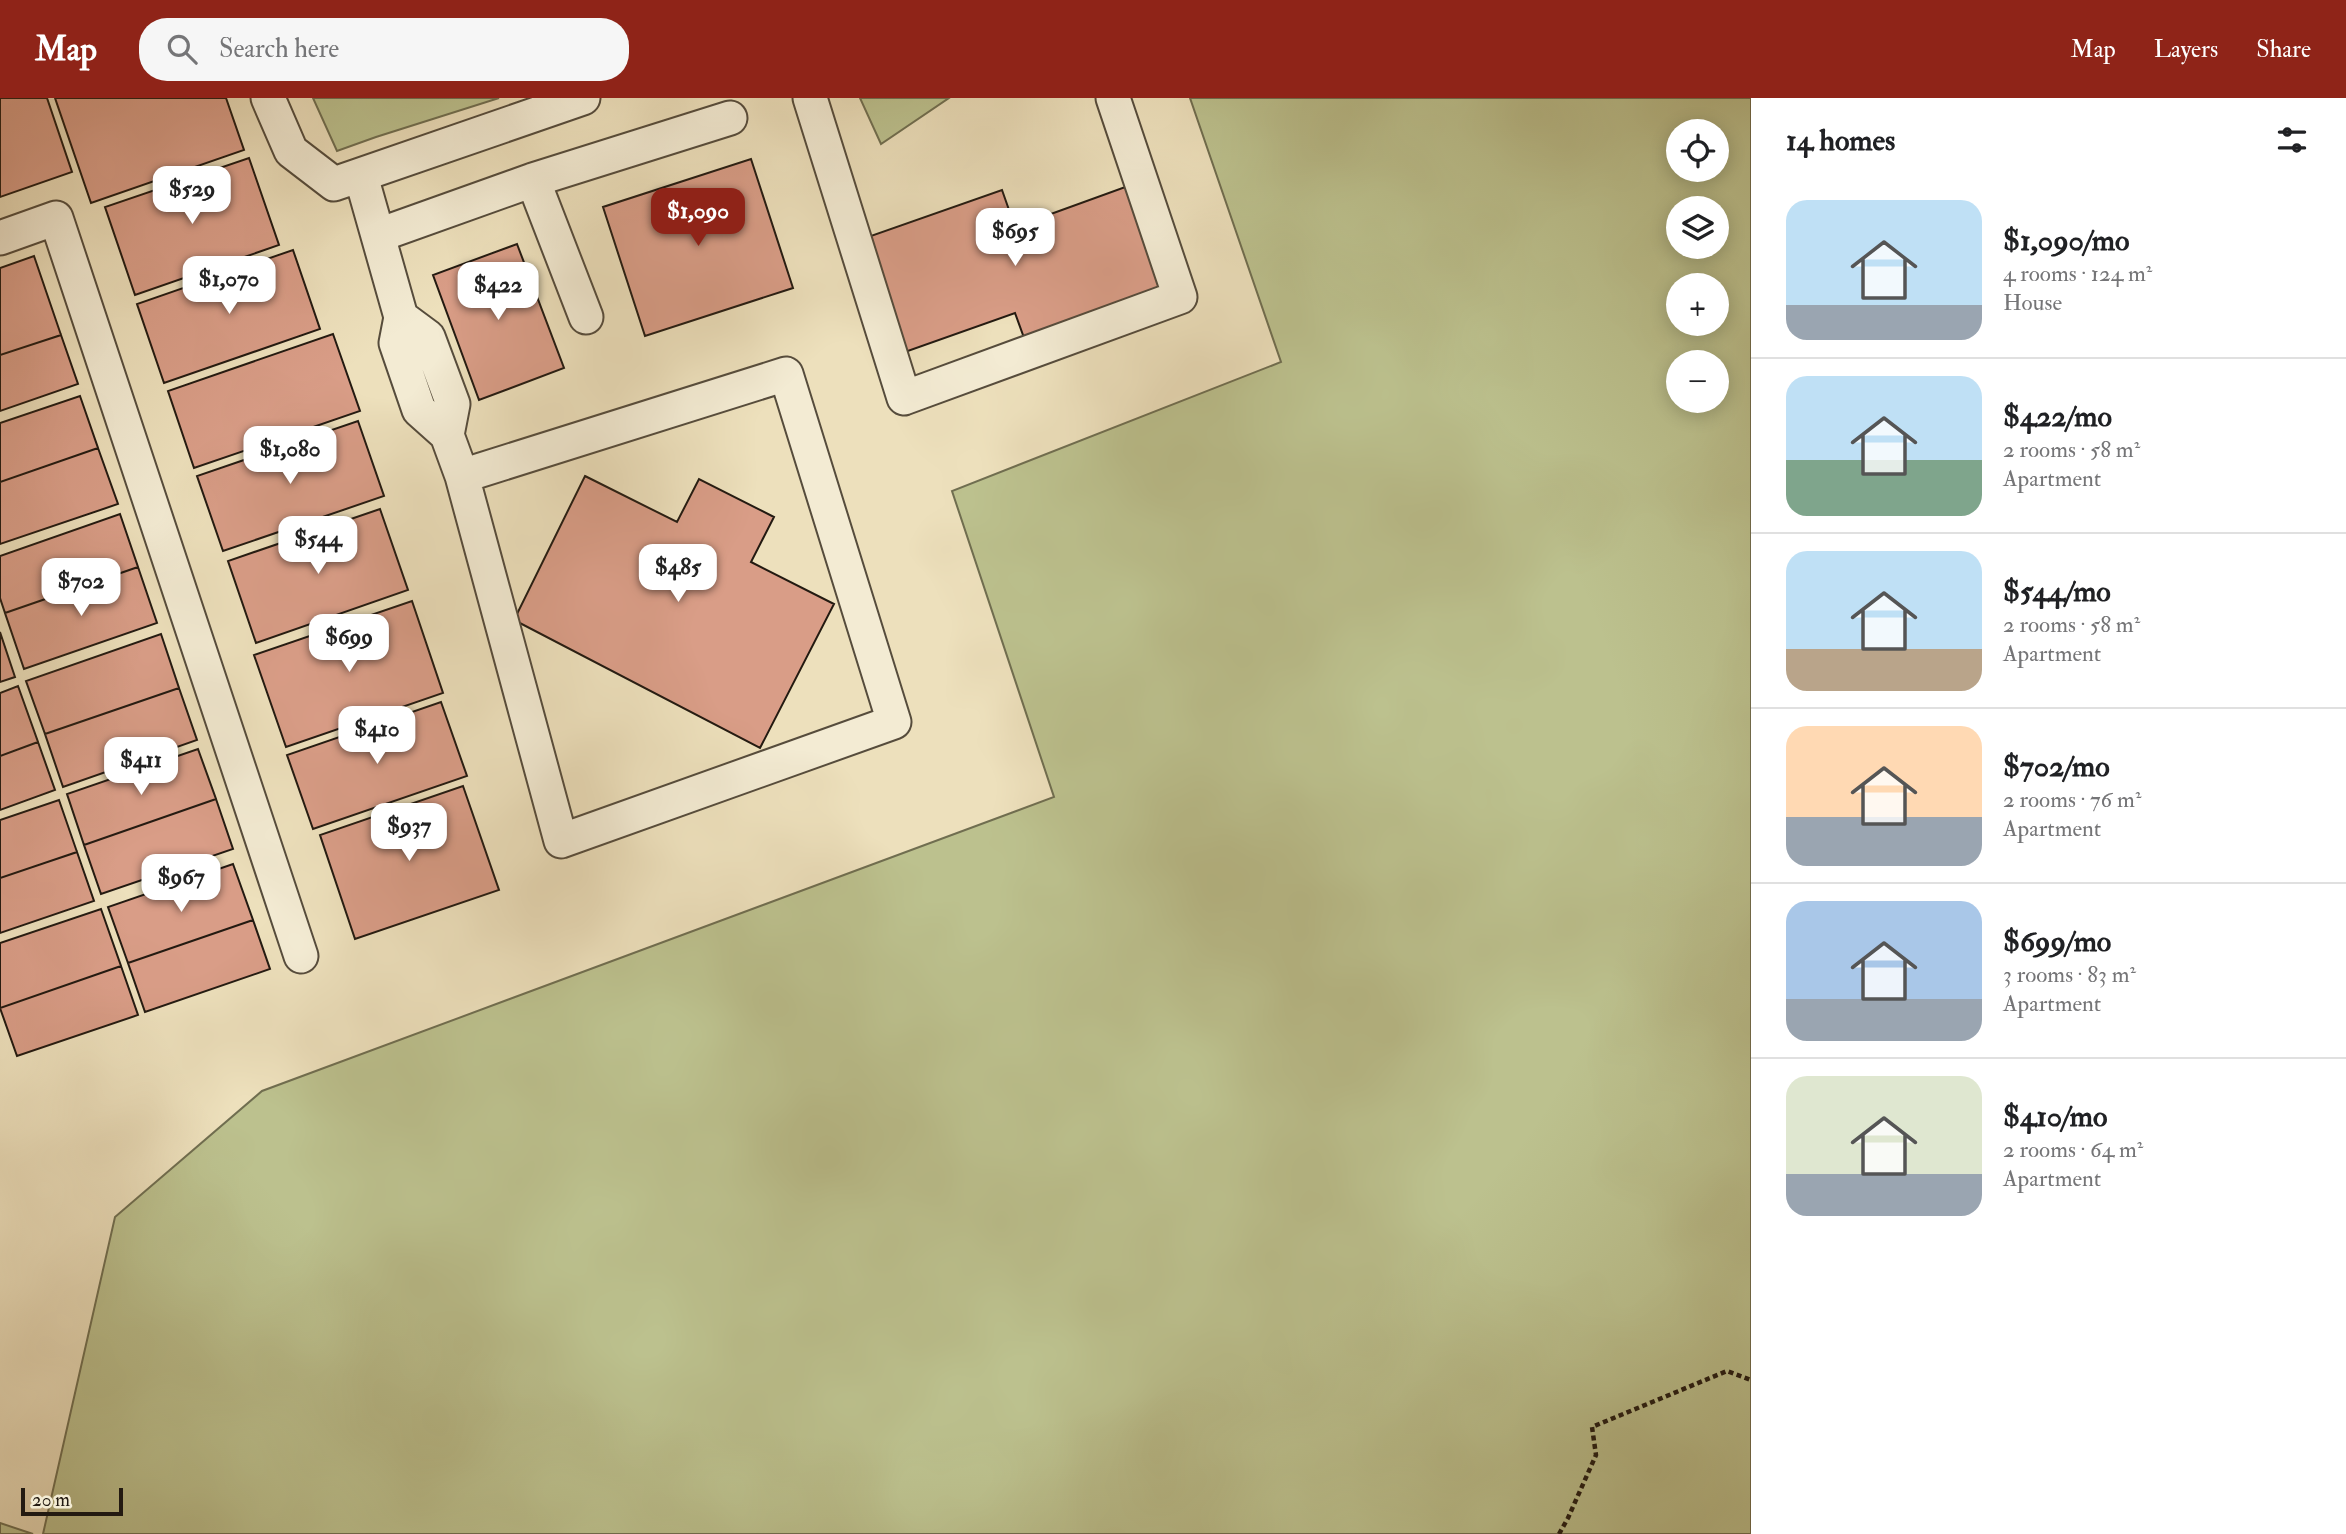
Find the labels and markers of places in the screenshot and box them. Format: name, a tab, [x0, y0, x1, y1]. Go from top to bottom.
pin: $529	[151, 166, 233, 226]
pin: $1,090	[641, 188, 755, 248]
pin: $695	[974, 208, 1056, 268]
pin: $1,070	[172, 256, 286, 316]
pin: $422	[457, 262, 539, 322]
pin: $1,080	[233, 426, 347, 486]
pin: $544	[277, 517, 359, 576]
pin: $485	[637, 545, 719, 604]
pin: $702	[40, 559, 122, 618]
pin: $699	[308, 614, 390, 674]
pin: $410	[336, 706, 418, 766]
pin: $411	[100, 738, 182, 797]
pin: $937	[368, 804, 450, 863]
pin: $967	[140, 854, 222, 914]

